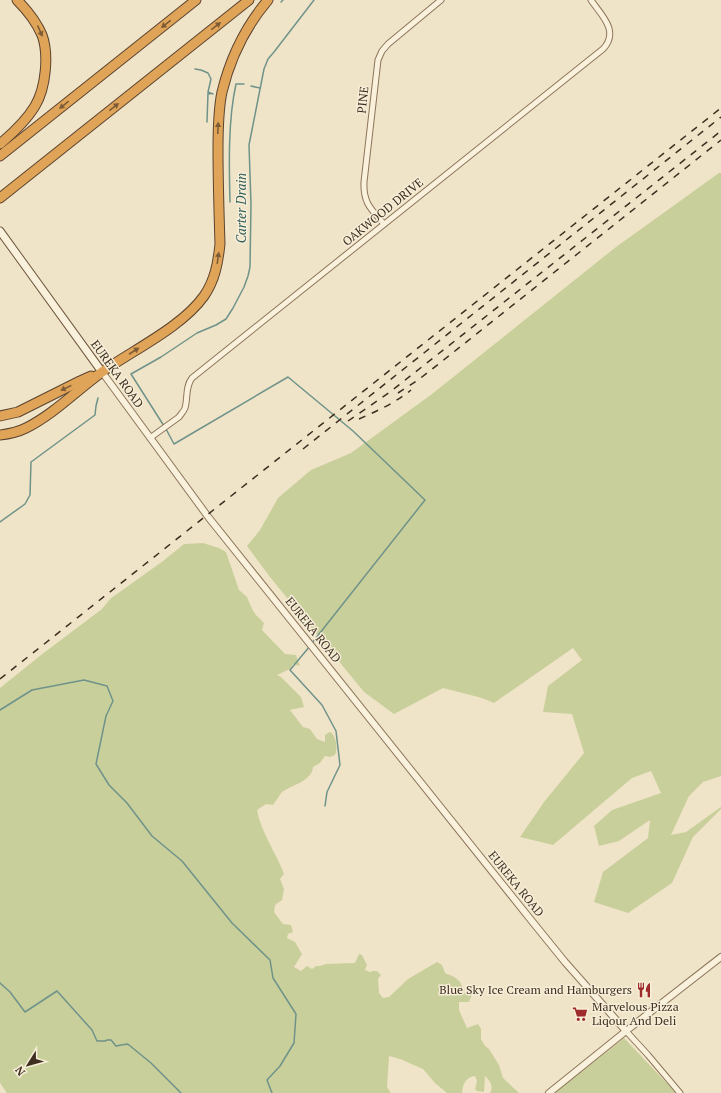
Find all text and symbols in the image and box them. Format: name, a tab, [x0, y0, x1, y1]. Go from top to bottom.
one-way arrow	[160, 20, 171, 29]
one-way arrow	[211, 22, 222, 31]
one-way arrow	[36, 25, 43, 37]
street label: PINE	[354, 86, 371, 114]
one-way arrow	[58, 101, 69, 109]
one-way arrow	[109, 103, 120, 111]
one-way arrow	[215, 121, 221, 134]
water label: Carter Drain	[232, 173, 250, 243]
street label: OAKWOOD DRIVE	[339, 174, 426, 249]
one-way arrow	[215, 252, 221, 264]
street label: EUREKA ROAD	[88, 337, 147, 411]
one-way arrow	[129, 347, 140, 355]
one-way arrow	[60, 385, 72, 391]
street label: EUREKA ROAD	[282, 594, 344, 666]
street label: EUREKA ROAD	[485, 848, 547, 920]
restaurant icon: Blue Sky Ice Cream and Hamburgers	[635, 981, 653, 999]
place label: Blue Sky Ice Cream and Hamburgers	[439, 982, 632, 997]
place label: Marvelous Pizza Liqour And Deli	[592, 999, 679, 1028]
supermarket icon: Marvelous Pizza Liqour And Deli	[571, 1005, 589, 1023]
north arrow	[8, 1045, 48, 1085]
text: N	[12, 1063, 28, 1079]

